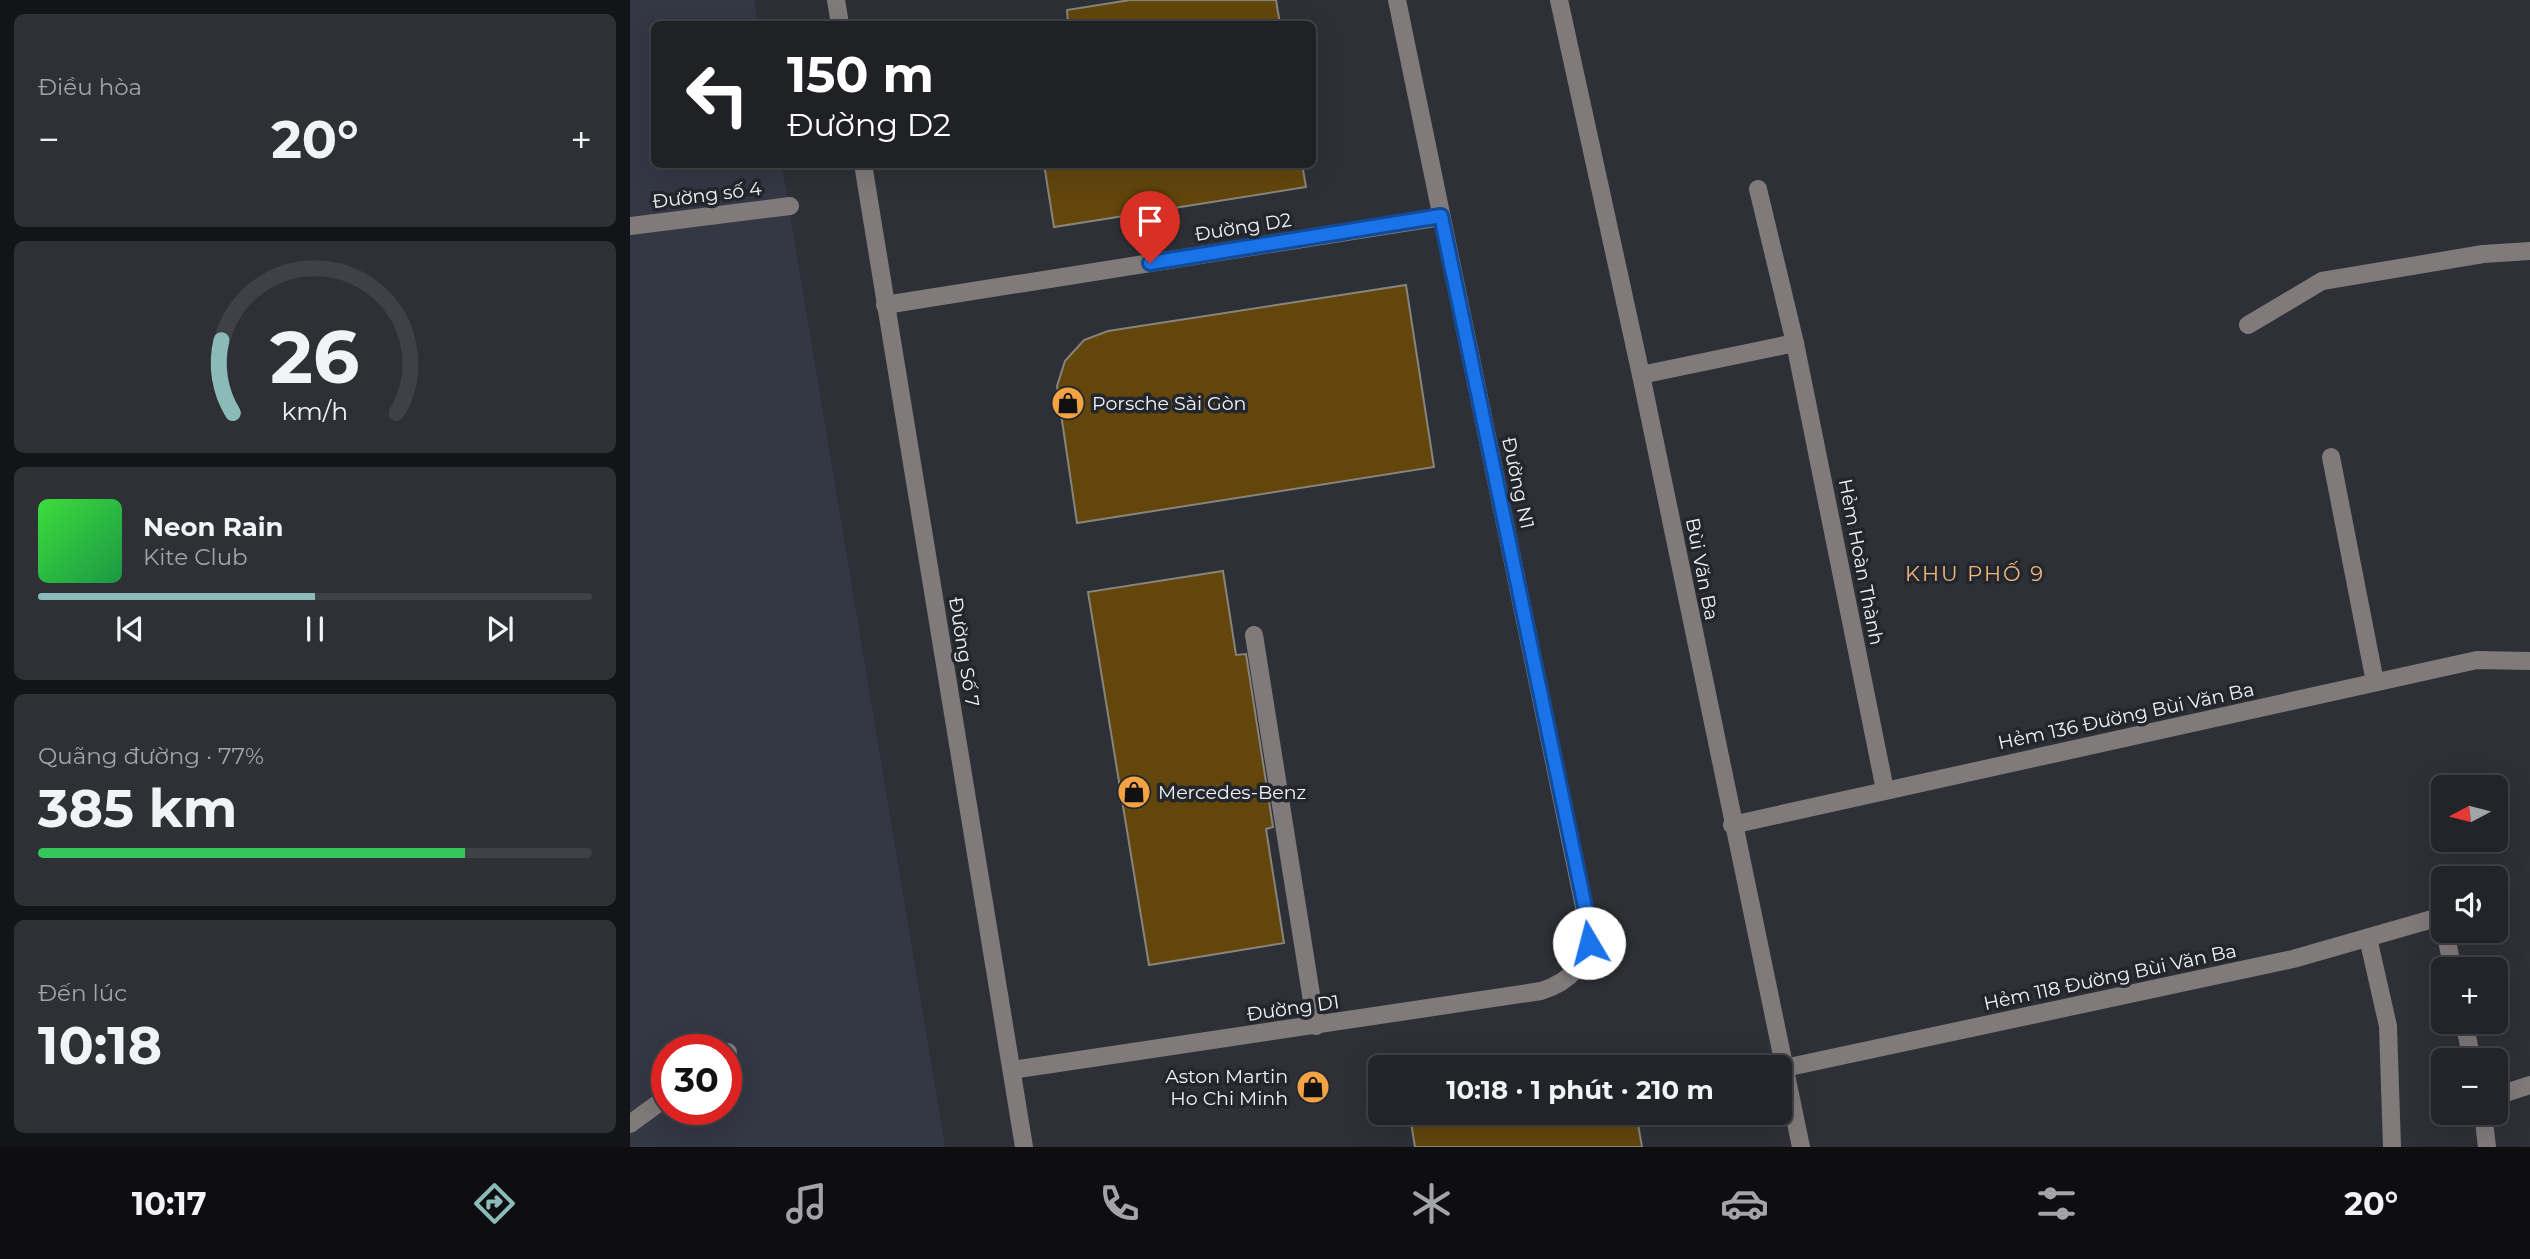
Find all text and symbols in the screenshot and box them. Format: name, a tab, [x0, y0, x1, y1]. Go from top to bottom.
text: 150 m	[787, 45, 934, 104]
icon: left	[672, 49, 763, 140]
text: Điều hòa	[38, 73, 142, 101]
text: Đường D2	[787, 105, 951, 144]
text: 20°	[271, 108, 359, 171]
text: −	[38, 116, 60, 163]
text: +	[570, 116, 592, 163]
street label: Đường số 4	[651, 177, 763, 213]
pin	[1120, 191, 1180, 263]
icon: arrive	[1131, 202, 1169, 240]
street label: Đường D2	[1193, 208, 1293, 246]
text: 26	[270, 313, 360, 401]
shop icon: Porsche Sài Gòn	[1049, 384, 1087, 422]
place label: Porsche Sài Gòn	[1092, 392, 1246, 415]
text: km/h	[282, 396, 348, 426]
street label: Đường N1	[1497, 435, 1539, 531]
street label: Hẻm Hoàn Thành	[1834, 477, 1888, 647]
text: Neon Rain	[143, 511, 284, 543]
street label: Bùi Văn Ba	[1681, 516, 1723, 622]
text: Kite Club	[143, 543, 248, 571]
district label: KHU PHỐ 9	[1905, 561, 2045, 586]
street label: Đường Số 7	[944, 595, 984, 709]
icon: previous	[111, 610, 149, 648]
icon: pause	[296, 610, 334, 648]
icon: next	[481, 610, 519, 648]
street label: Hẻm 136 Đường Bùi Văn Ba	[1996, 678, 2256, 754]
text: Quãng đường · 77%	[38, 742, 264, 770]
shop icon: Mercedes-Benz	[1115, 773, 1153, 811]
north arrow	[2431, 775, 2508, 852]
map controls	[2431, 775, 2508, 1125]
text: 385 km	[38, 777, 237, 840]
place label: Mercedes-Benz	[1158, 781, 1306, 804]
button: sound	[2431, 866, 2508, 943]
position arrow	[1552, 906, 1626, 980]
street label: Hẻm 118 Đường Bùi Văn Ba	[1981, 939, 2239, 1015]
button: +	[2431, 957, 2508, 1034]
text: Đến lúc	[38, 979, 127, 1007]
street label: Đường D1	[1245, 990, 1341, 1026]
text: 10:18	[38, 1014, 162, 1077]
speed limit sign: 30	[651, 1034, 742, 1125]
button: −	[2431, 1048, 2508, 1125]
place label: Aston Martin Ho Chi Minh	[1165, 1065, 1288, 1110]
shop icon: Aston Martin Ho Chi Minh	[1294, 1068, 1332, 1106]
text: 10:18 · 1 phút · 210 m	[1446, 1074, 1714, 1106]
icon: directions	[470, 1179, 519, 1228]
icon: music	[782, 1179, 831, 1228]
icon: phone	[1095, 1179, 1144, 1228]
icon: climate	[1407, 1179, 1456, 1228]
icon: car	[1720, 1179, 1769, 1228]
icon: filters	[2032, 1179, 2081, 1228]
text: 10:17	[132, 1184, 207, 1223]
text: 20°	[2344, 1184, 2398, 1223]

